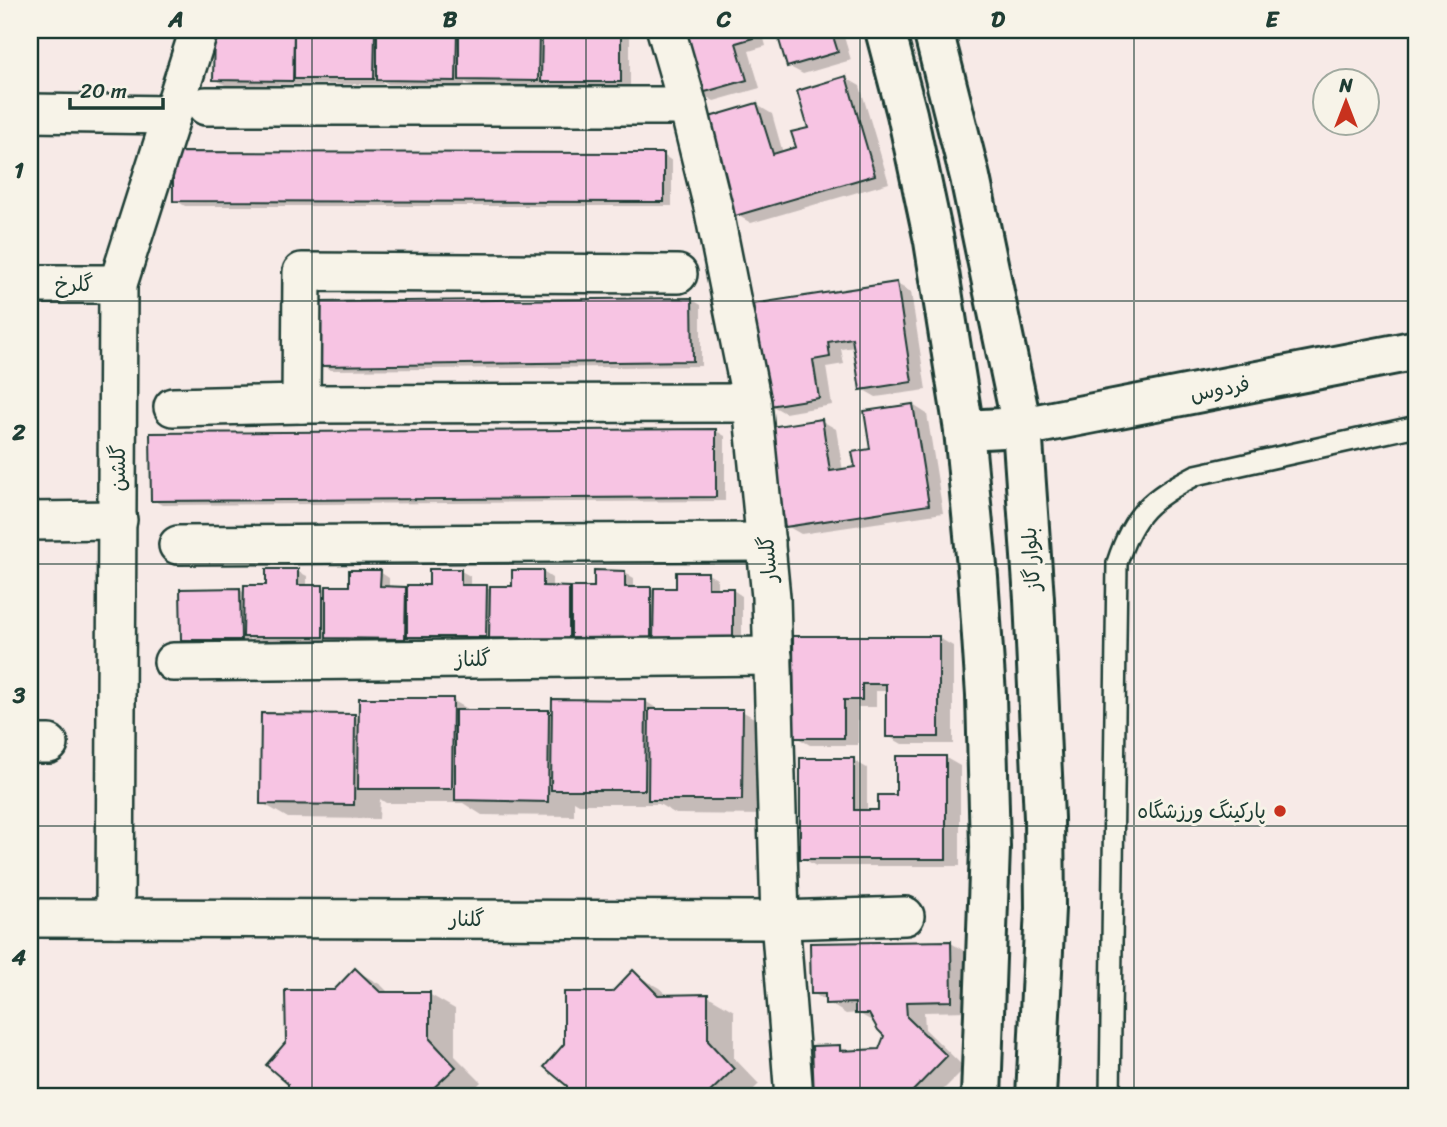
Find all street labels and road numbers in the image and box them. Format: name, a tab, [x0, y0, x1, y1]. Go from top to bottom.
street label: گلرخ	[55, 265, 93, 303]
street label: فردوس	[1187, 365, 1253, 413]
street label: گلشن	[99, 445, 137, 491]
street label: بلوار گاز	[1010, 526, 1052, 594]
street label: گلسار	[747, 534, 789, 586]
street label: گلناز	[453, 640, 491, 678]
street label: گلنار	[447, 900, 485, 938]

